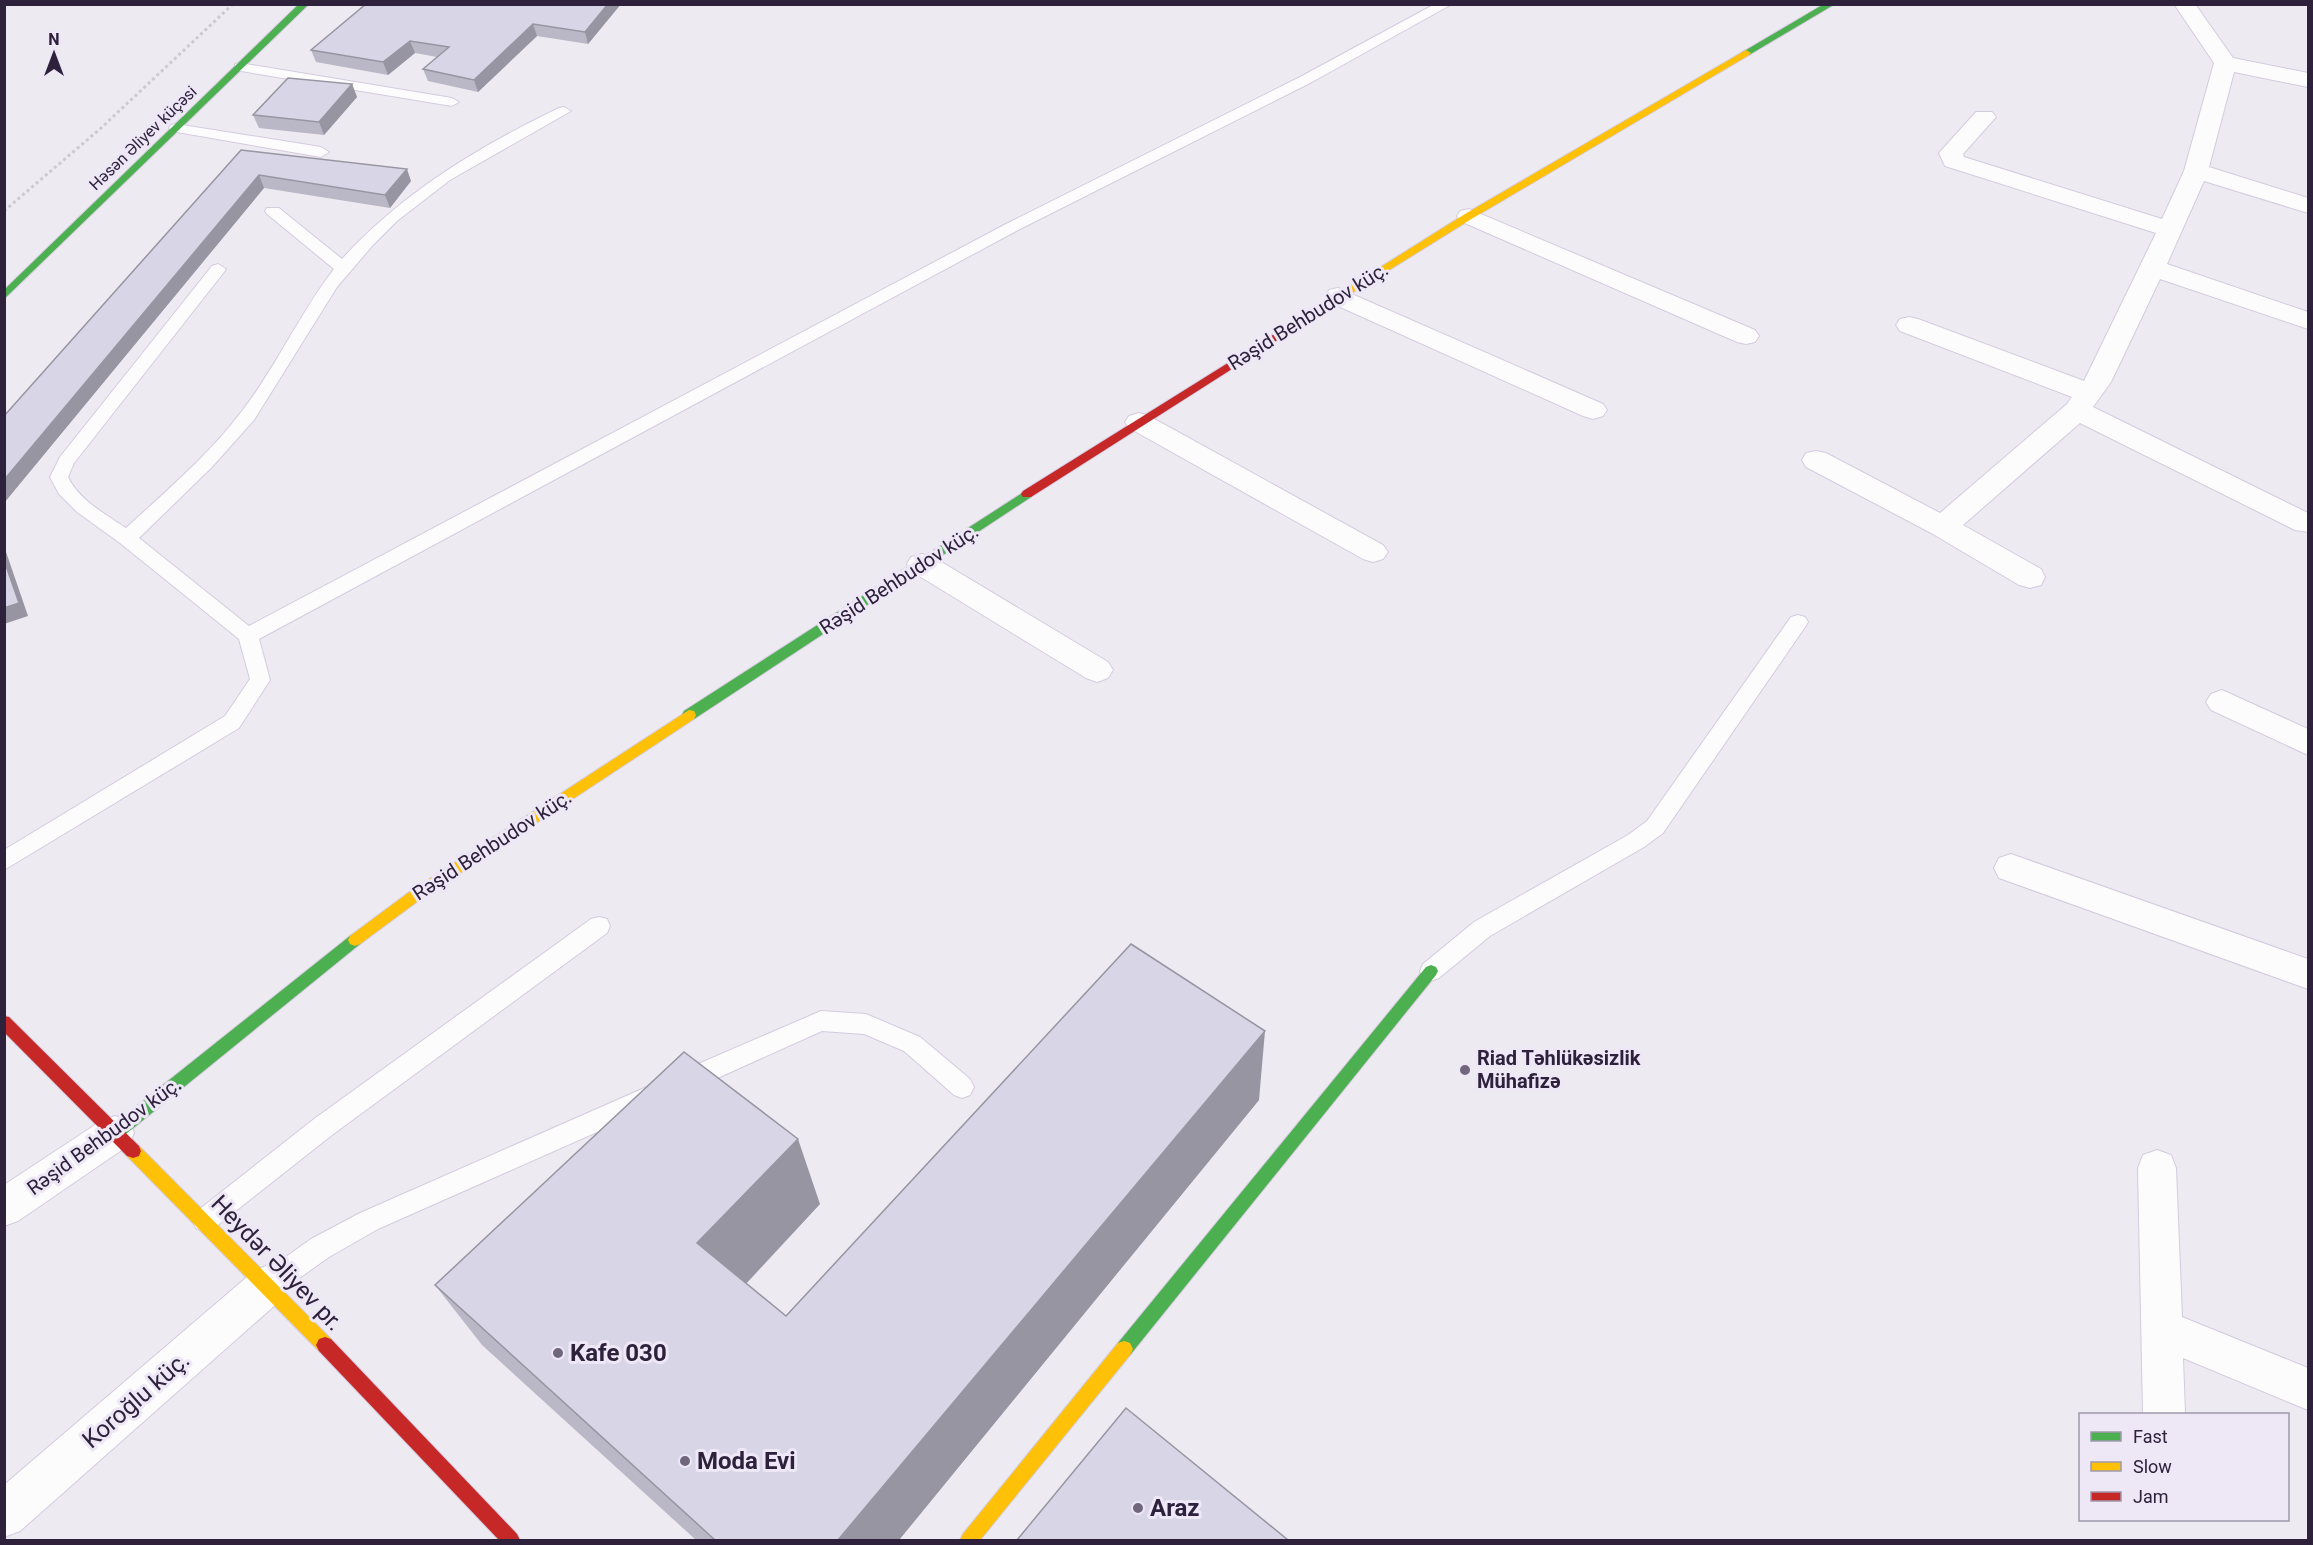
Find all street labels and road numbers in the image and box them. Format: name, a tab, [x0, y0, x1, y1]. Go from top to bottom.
street label: Həsən Əliyev küçəsi	[85, 82, 201, 194]
street label: Rəşid Behbudov küç.	[1223, 257, 1393, 375]
street label: Rəşid Behbudov küç.	[815, 519, 983, 639]
street label: Rəşid Behbudov küç.	[408, 785, 576, 905]
street label: Rəşid Behbudov küç.	[22, 1072, 186, 1200]
street label: Heydər Əliyev pr.	[205, 1190, 349, 1336]
street label: Koroğlu küç.	[77, 1346, 195, 1454]

